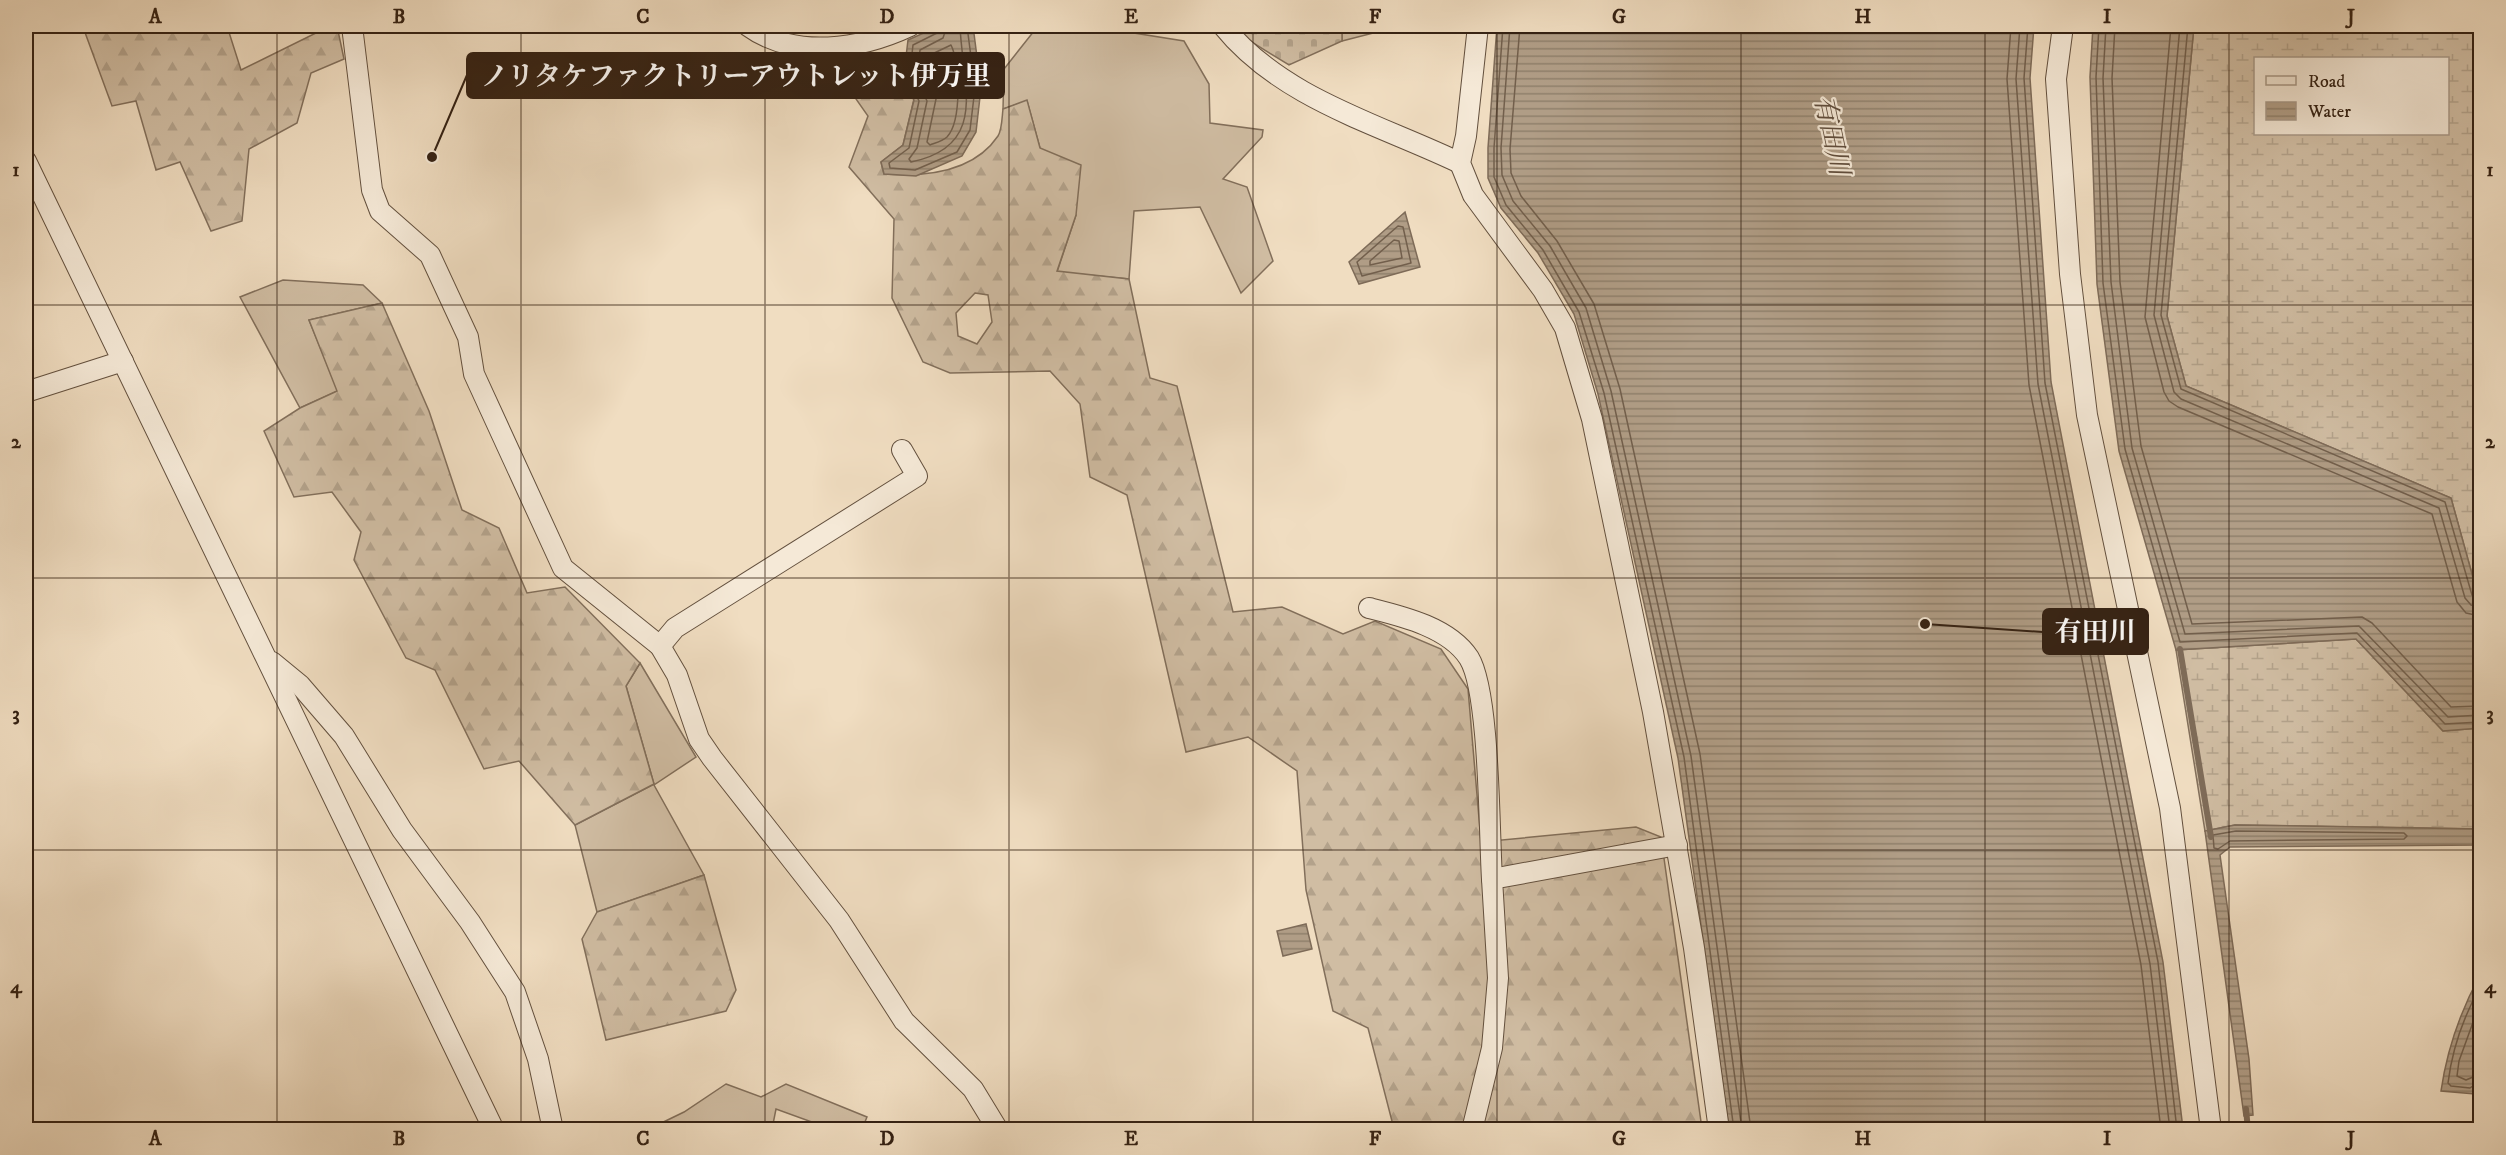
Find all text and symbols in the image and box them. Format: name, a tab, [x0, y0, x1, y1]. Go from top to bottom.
text: A	[148, 5, 163, 30]
text: B	[393, 5, 405, 30]
text: C	[636, 5, 650, 30]
text: D	[880, 5, 895, 30]
text: E	[1124, 5, 1138, 30]
text: F	[1369, 5, 1382, 30]
text: G	[1612, 5, 1626, 30]
text: H	[1855, 5, 1872, 30]
text: I	[2103, 5, 2111, 30]
text: J	[2345, 5, 2355, 30]
callout: ノリタケファクトリーアウトレット伊万里	[467, 53, 1004, 98]
legend	[2254, 57, 2449, 135]
text: ノリタケファクトリーアウトレット伊万里	[481, 60, 991, 94]
text: Road	[2308, 71, 2345, 93]
water label: 有田川	[1806, 92, 1857, 181]
text: Water	[2307, 101, 2351, 123]
text: 1	[12, 158, 20, 183]
text: 1	[2486, 158, 2494, 183]
text: 2	[11, 430, 22, 455]
text: 2	[2485, 430, 2496, 455]
callout: 有田川	[2043, 609, 2148, 654]
text: 有田川	[2055, 616, 2136, 650]
text: 3	[12, 702, 20, 727]
text: 3	[2486, 702, 2494, 727]
text: 4	[10, 975, 23, 1000]
text: 4	[2484, 975, 2497, 1000]
text: A	[148, 1127, 163, 1152]
text: B	[393, 1127, 405, 1152]
text: C	[636, 1127, 650, 1152]
text: D	[880, 1127, 895, 1152]
text: E	[1124, 1127, 1138, 1152]
text: F	[1369, 1127, 1382, 1152]
text: G	[1612, 1127, 1626, 1152]
text: H	[1855, 1127, 1872, 1152]
text: I	[2103, 1127, 2111, 1152]
text: J	[2345, 1127, 2355, 1152]

